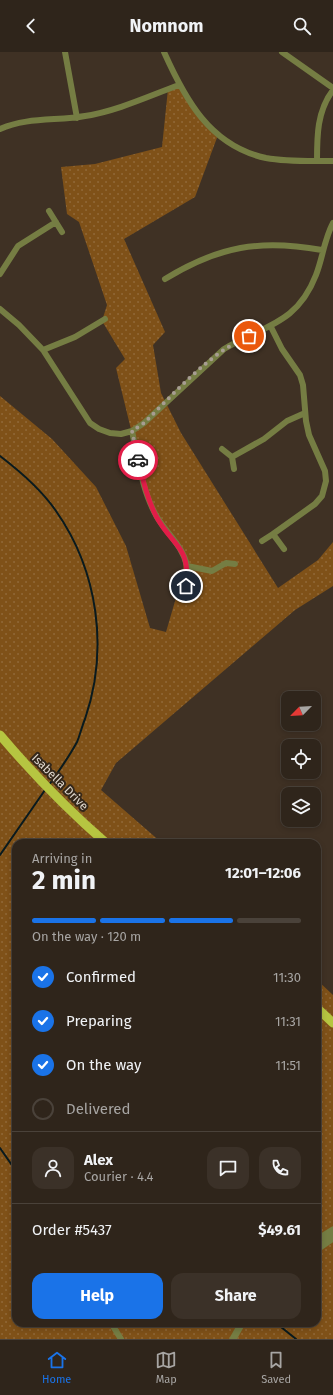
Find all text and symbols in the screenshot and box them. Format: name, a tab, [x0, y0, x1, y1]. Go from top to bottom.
icon: back	[20, 15, 42, 37]
text: Nomnom	[130, 15, 203, 37]
icon: search	[291, 15, 313, 37]
pin	[232, 319, 266, 353]
icon: bag	[238, 325, 260, 347]
courier	[118, 440, 158, 480]
icon: car	[127, 449, 149, 471]
pin	[169, 569, 203, 603]
icon: home	[175, 575, 197, 597]
north arrow	[281, 691, 321, 731]
map controls	[281, 691, 321, 827]
button: locate	[281, 739, 321, 779]
street label: Isabella Drive	[29, 751, 91, 813]
button: layers	[281, 787, 321, 827]
text: Arriving in	[32, 851, 92, 866]
text: 12:01–12:06	[225, 864, 301, 882]
text: 2 min	[32, 865, 96, 896]
text: On the way · 120 m	[32, 929, 141, 944]
icon: check	[32, 966, 54, 988]
text: Confirmed	[66, 968, 136, 986]
text: 11:30	[273, 970, 301, 985]
icon: check	[32, 1010, 54, 1032]
text: Preparing	[66, 1012, 131, 1030]
text: 11:31	[275, 1014, 301, 1029]
icon: check	[32, 1054, 54, 1076]
text: On the way	[66, 1056, 141, 1074]
text: 11:51	[275, 1058, 301, 1073]
text: Delivered	[66, 1100, 130, 1118]
button: person	[32, 1147, 74, 1189]
button: chat	[207, 1147, 249, 1189]
button: phone	[259, 1147, 301, 1189]
text: Alex	[84, 1151, 113, 1169]
text: Courier · 4.4	[84, 1169, 154, 1184]
text: Order #5437	[32, 1221, 112, 1239]
text: $49.61	[258, 1221, 301, 1239]
button: Help	[32, 1273, 163, 1319]
button: Share	[171, 1273, 301, 1319]
tab: Home	[42, 1349, 71, 1386]
tab: Map	[155, 1349, 177, 1386]
tab: Saved	[261, 1349, 291, 1386]

